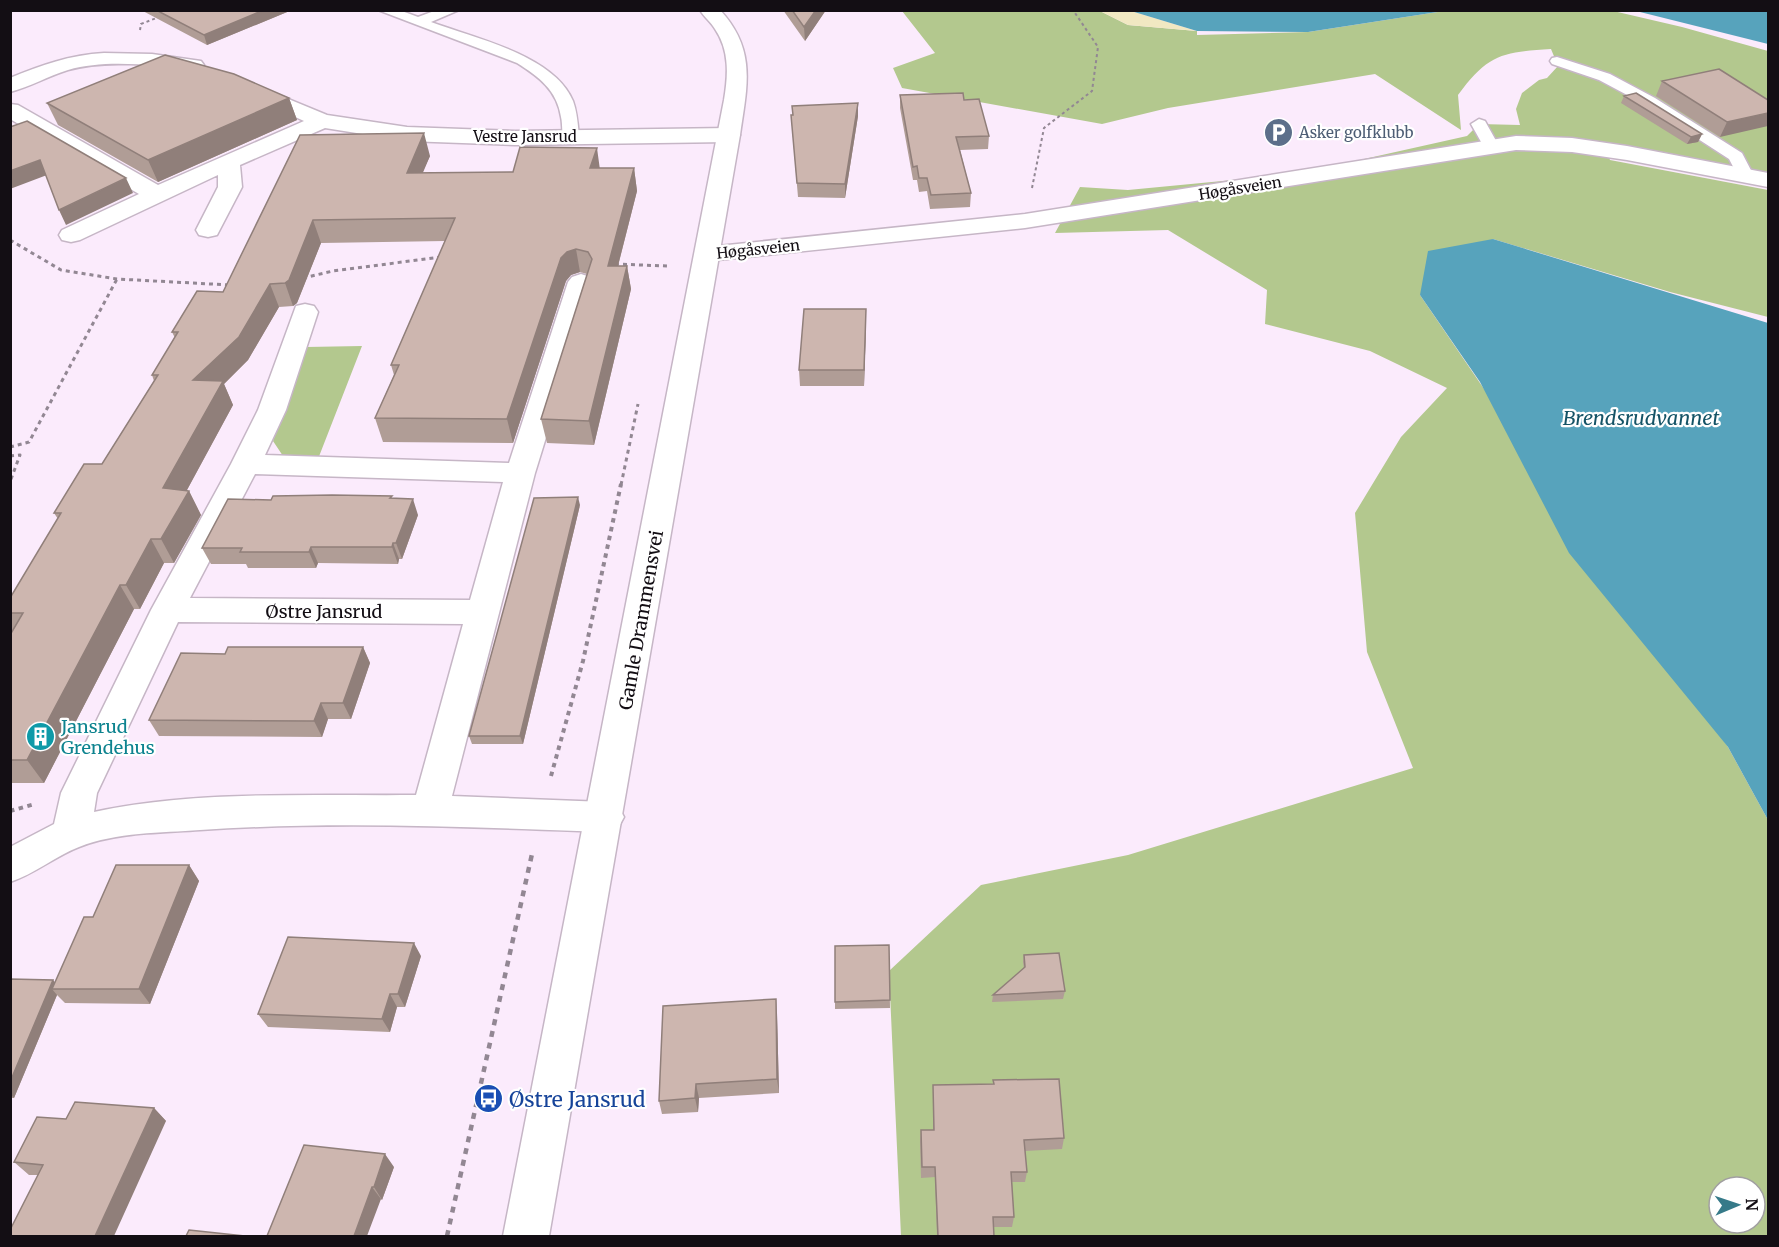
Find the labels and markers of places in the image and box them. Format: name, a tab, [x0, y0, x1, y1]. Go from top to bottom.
parking icon: Asker golfklubb	[1262, 116, 1294, 148]
place label: Asker golfklubb	[1298, 123, 1414, 142]
place label: Jansrud Grendehus	[60, 715, 155, 759]
building icon: Jansrud Grendehus	[24, 720, 56, 752]
bus stop icon: Østre Jansrud	[472, 1083, 504, 1115]
place label: Østre Jansrud	[509, 1086, 646, 1113]

